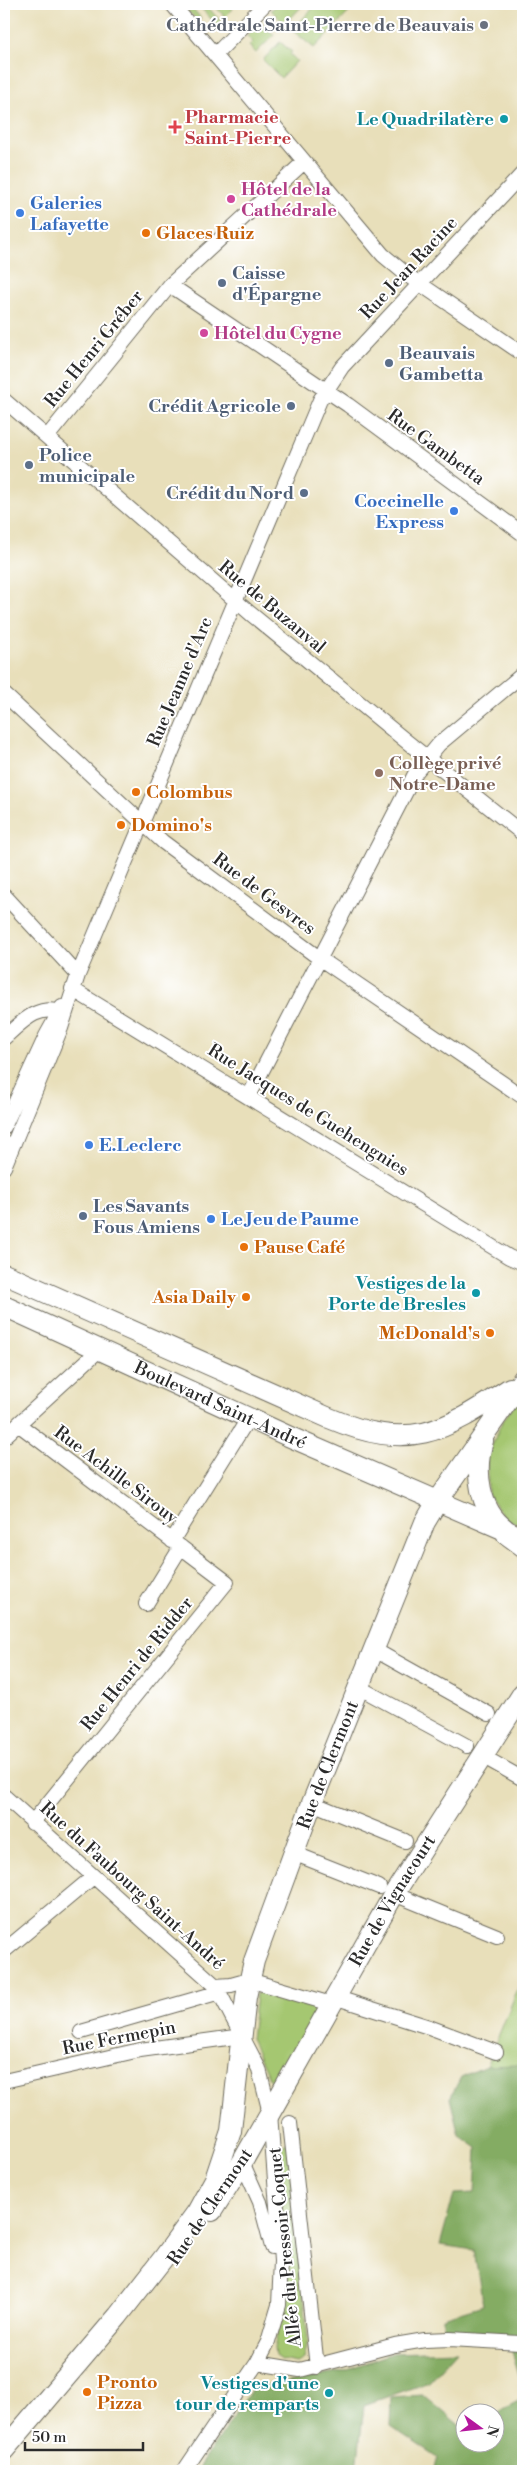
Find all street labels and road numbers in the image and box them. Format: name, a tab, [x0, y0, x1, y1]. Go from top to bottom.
street label: Rue Jean Racine	[355, 212, 463, 324]
street label: Rue Henri Gréber	[40, 285, 149, 412]
street label: Rue Gambetta	[383, 404, 490, 491]
street label: Rue de Buzanval	[214, 555, 331, 659]
street label: Rue Jeanne d'Arc	[142, 614, 218, 750]
street label: Rue de Gesvres	[208, 848, 320, 940]
street label: Rue Jacques de Guehengnies	[203, 1039, 413, 1181]
street label: Boulevard Saint-André	[130, 1355, 310, 1454]
street label: Rue Achille Sirouy	[49, 1421, 183, 1529]
street label: Rue Henri de Ridder	[76, 1592, 198, 1736]
street label: Rue de Clermont	[292, 1697, 364, 1832]
street label: Rue du Faubourg Saint-André	[35, 1797, 229, 1975]
street label: Rue de Vignacourt	[344, 1830, 441, 1971]
street label: Rue Fermepin	[60, 2016, 178, 2060]
street label: Rue de Clermont	[162, 2143, 258, 2270]
street label: Allée du Pressoir Coquet	[263, 2145, 307, 2349]

